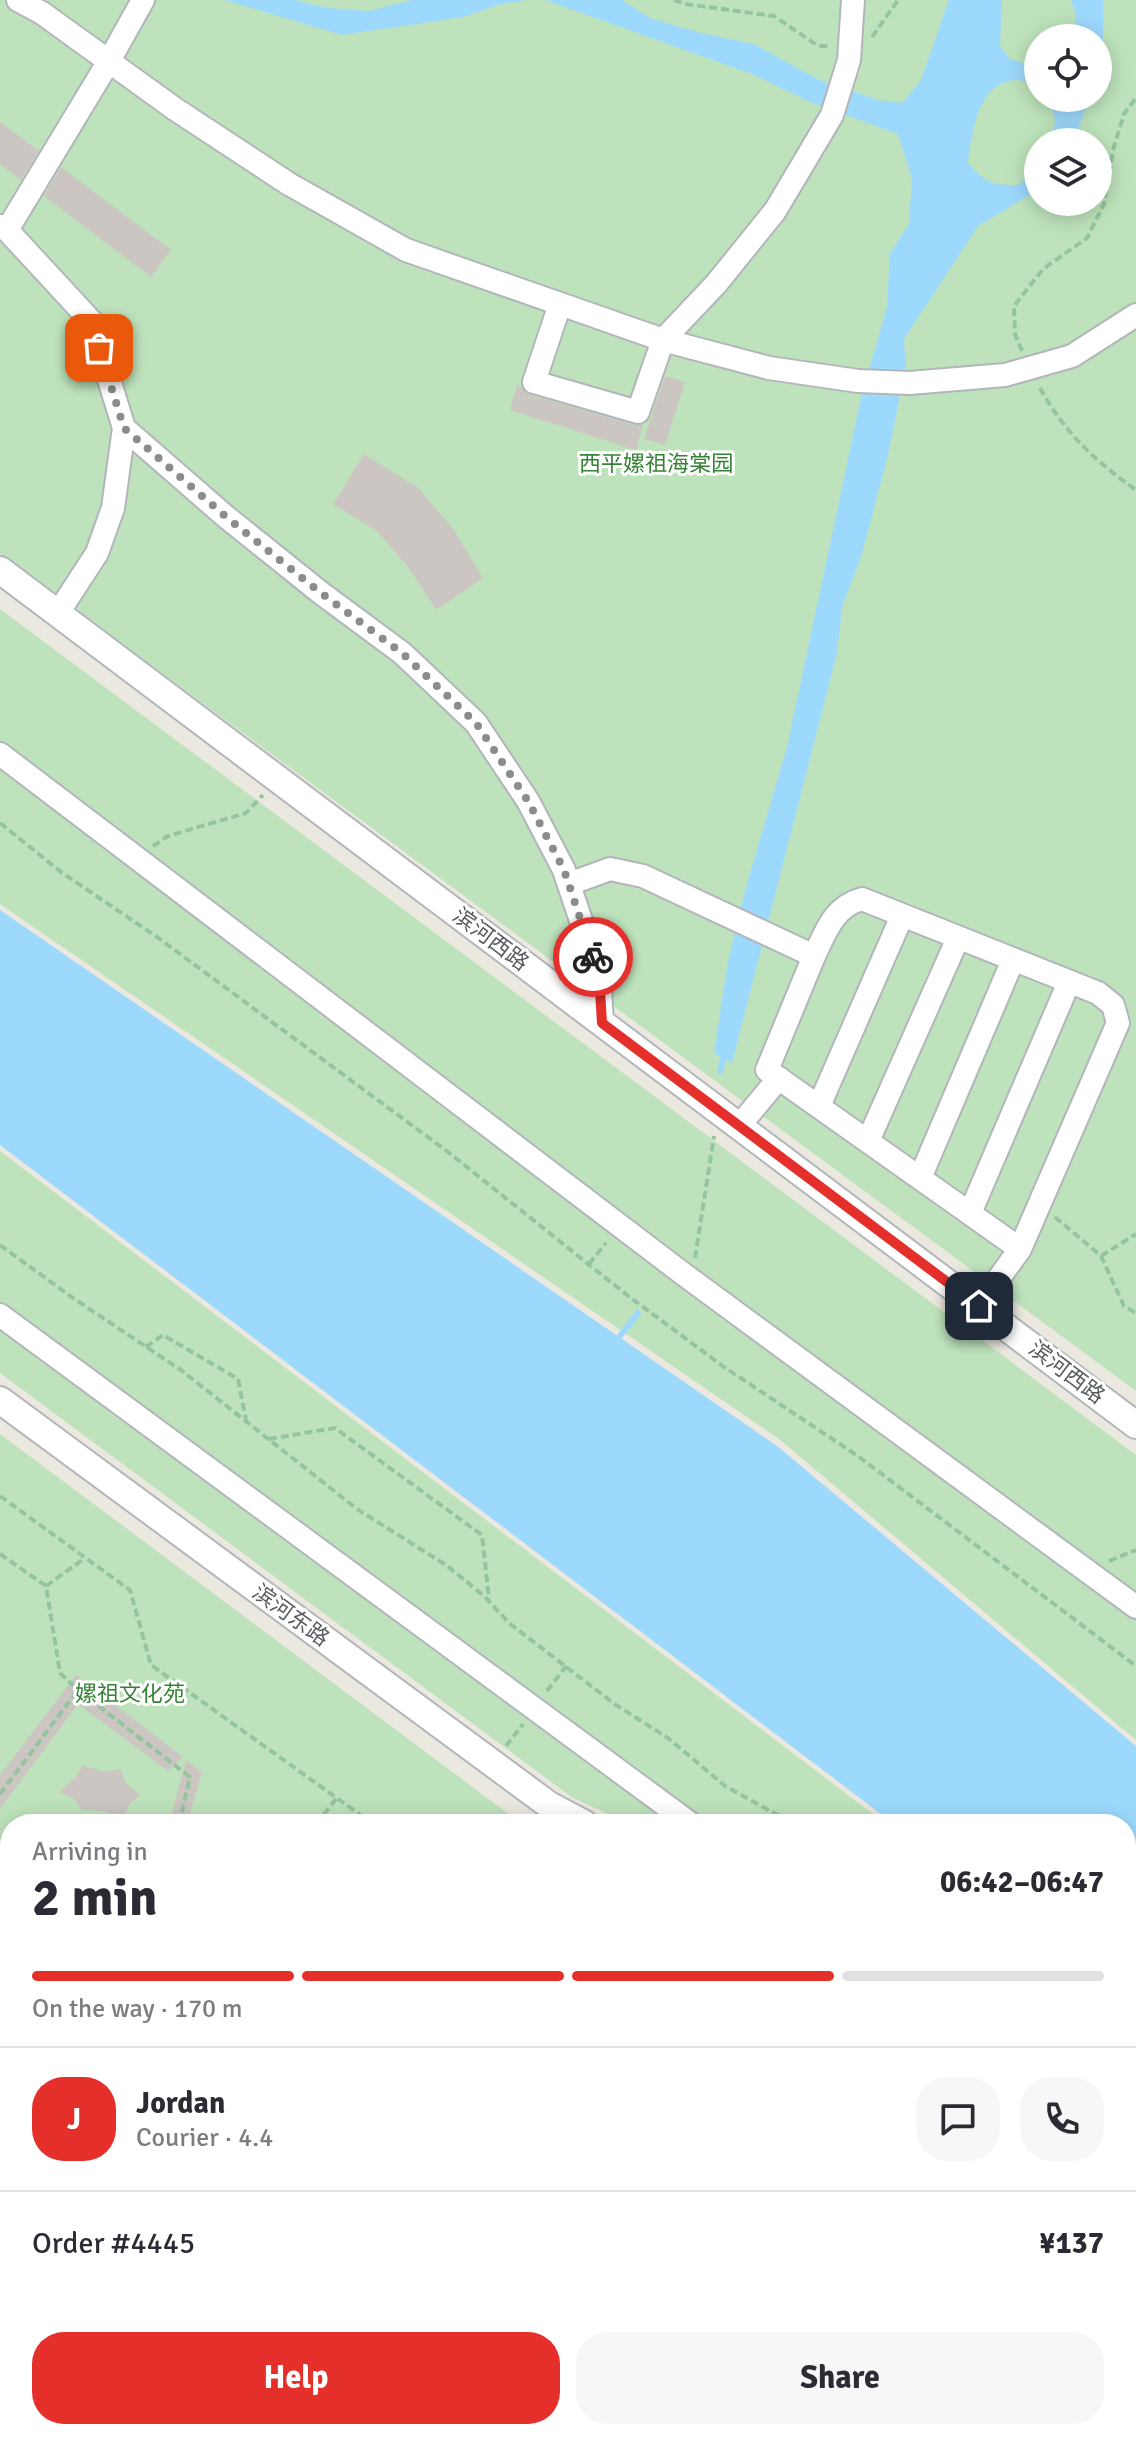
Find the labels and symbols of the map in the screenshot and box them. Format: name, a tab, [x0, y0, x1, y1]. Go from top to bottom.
pin	[65, 314, 133, 382]
park label: 西平嫘祖海棠园	[579, 450, 733, 477]
street label: 滨河西路	[448, 902, 534, 976]
courier	[553, 917, 633, 997]
pin	[945, 1272, 1013, 1340]
street label: 滨河西路	[1024, 1335, 1110, 1409]
street label: 滨河东路	[247, 1578, 335, 1652]
park label: 嫘祖文化苑	[75, 1680, 185, 1707]

